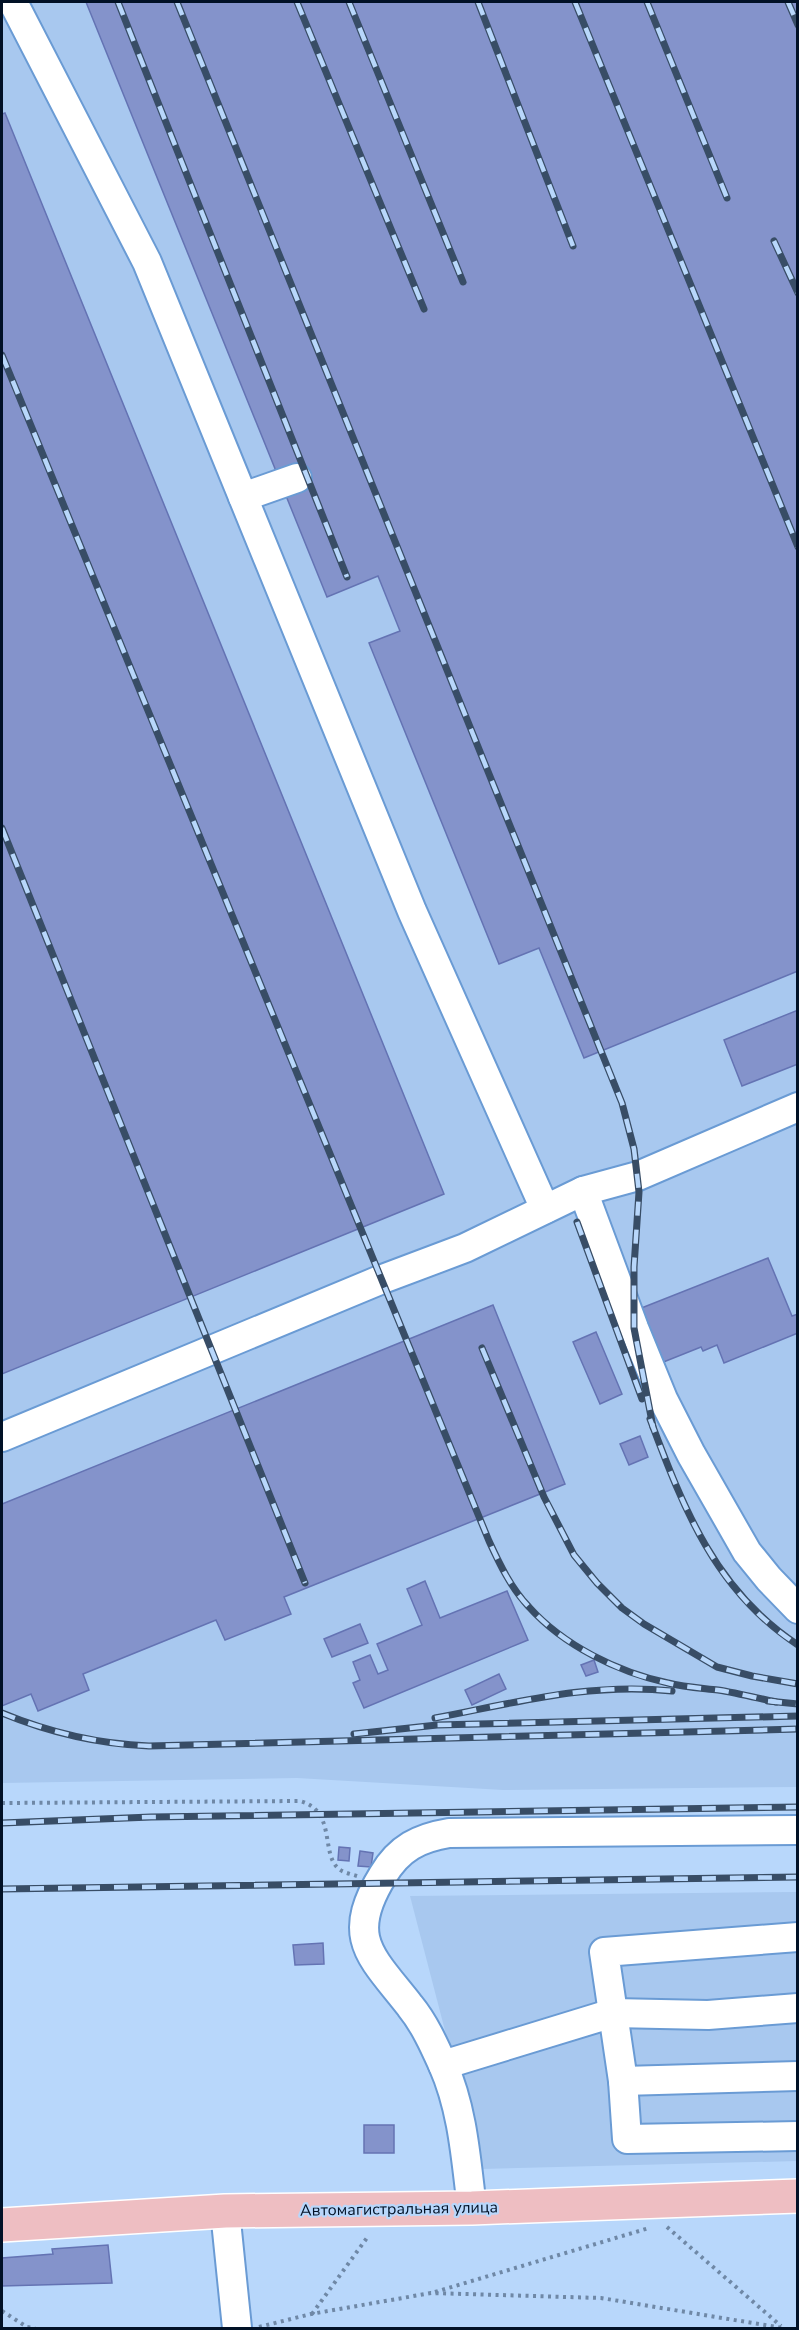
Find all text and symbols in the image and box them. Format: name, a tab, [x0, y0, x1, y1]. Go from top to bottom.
street label: Автомагистральная улица	[300, 2196, 498, 2222]

